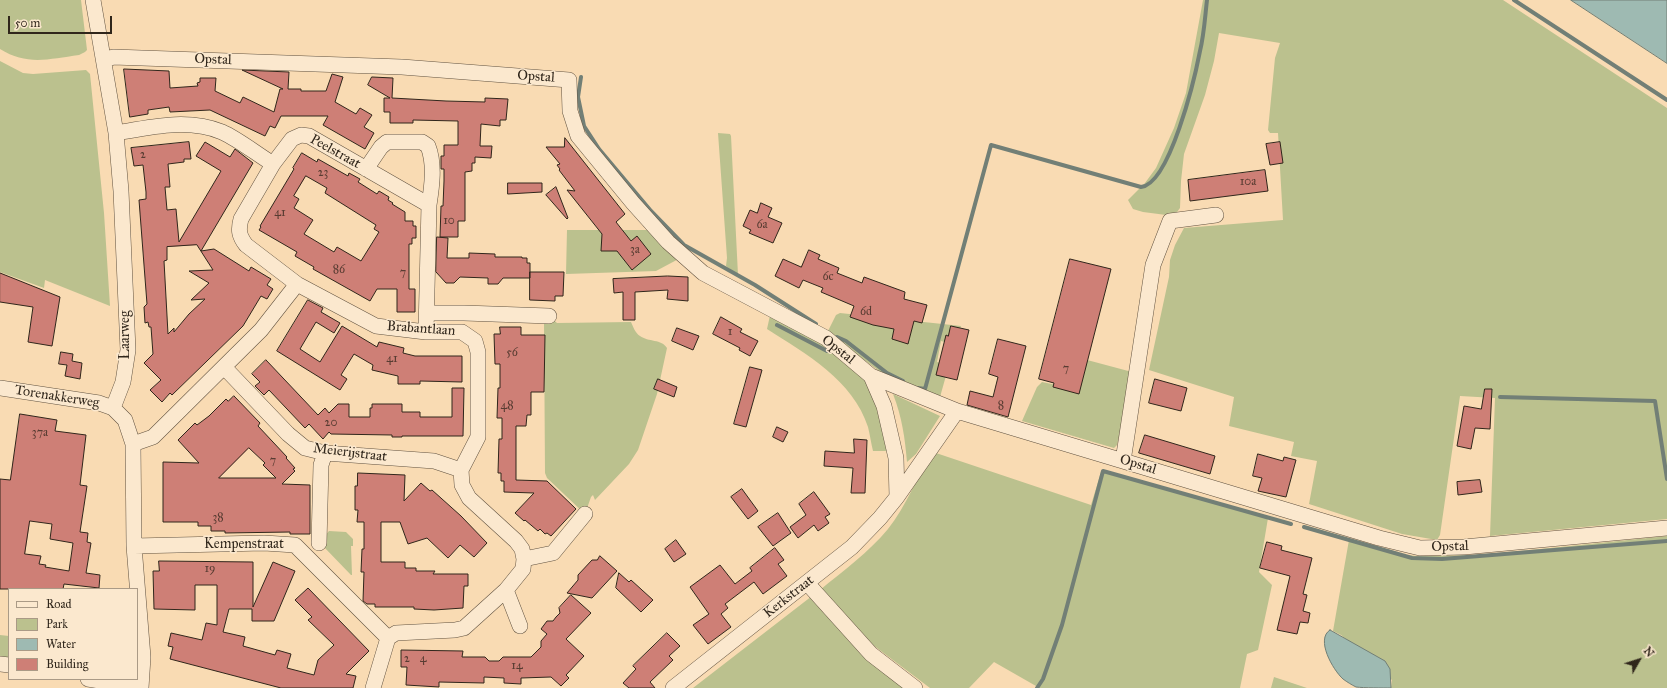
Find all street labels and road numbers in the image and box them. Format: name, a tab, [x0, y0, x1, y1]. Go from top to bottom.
street label: Opstal	[194, 51, 232, 69]
street label: Opstal	[517, 67, 555, 87]
street label: Peelstraat	[307, 131, 363, 173]
street label: Laarweg	[118, 311, 134, 359]
street label: Brabantlaan	[386, 318, 456, 340]
street label: Opstal	[818, 332, 858, 368]
street label: Torenakkerweg	[13, 382, 101, 412]
street label: Meierijstraat	[312, 440, 388, 466]
street label: Opstal	[1118, 451, 1158, 479]
street label: Kempenstraat	[204, 537, 284, 553]
street label: Opstal	[1431, 538, 1469, 556]
street label: Kerkstraat	[760, 572, 818, 622]

